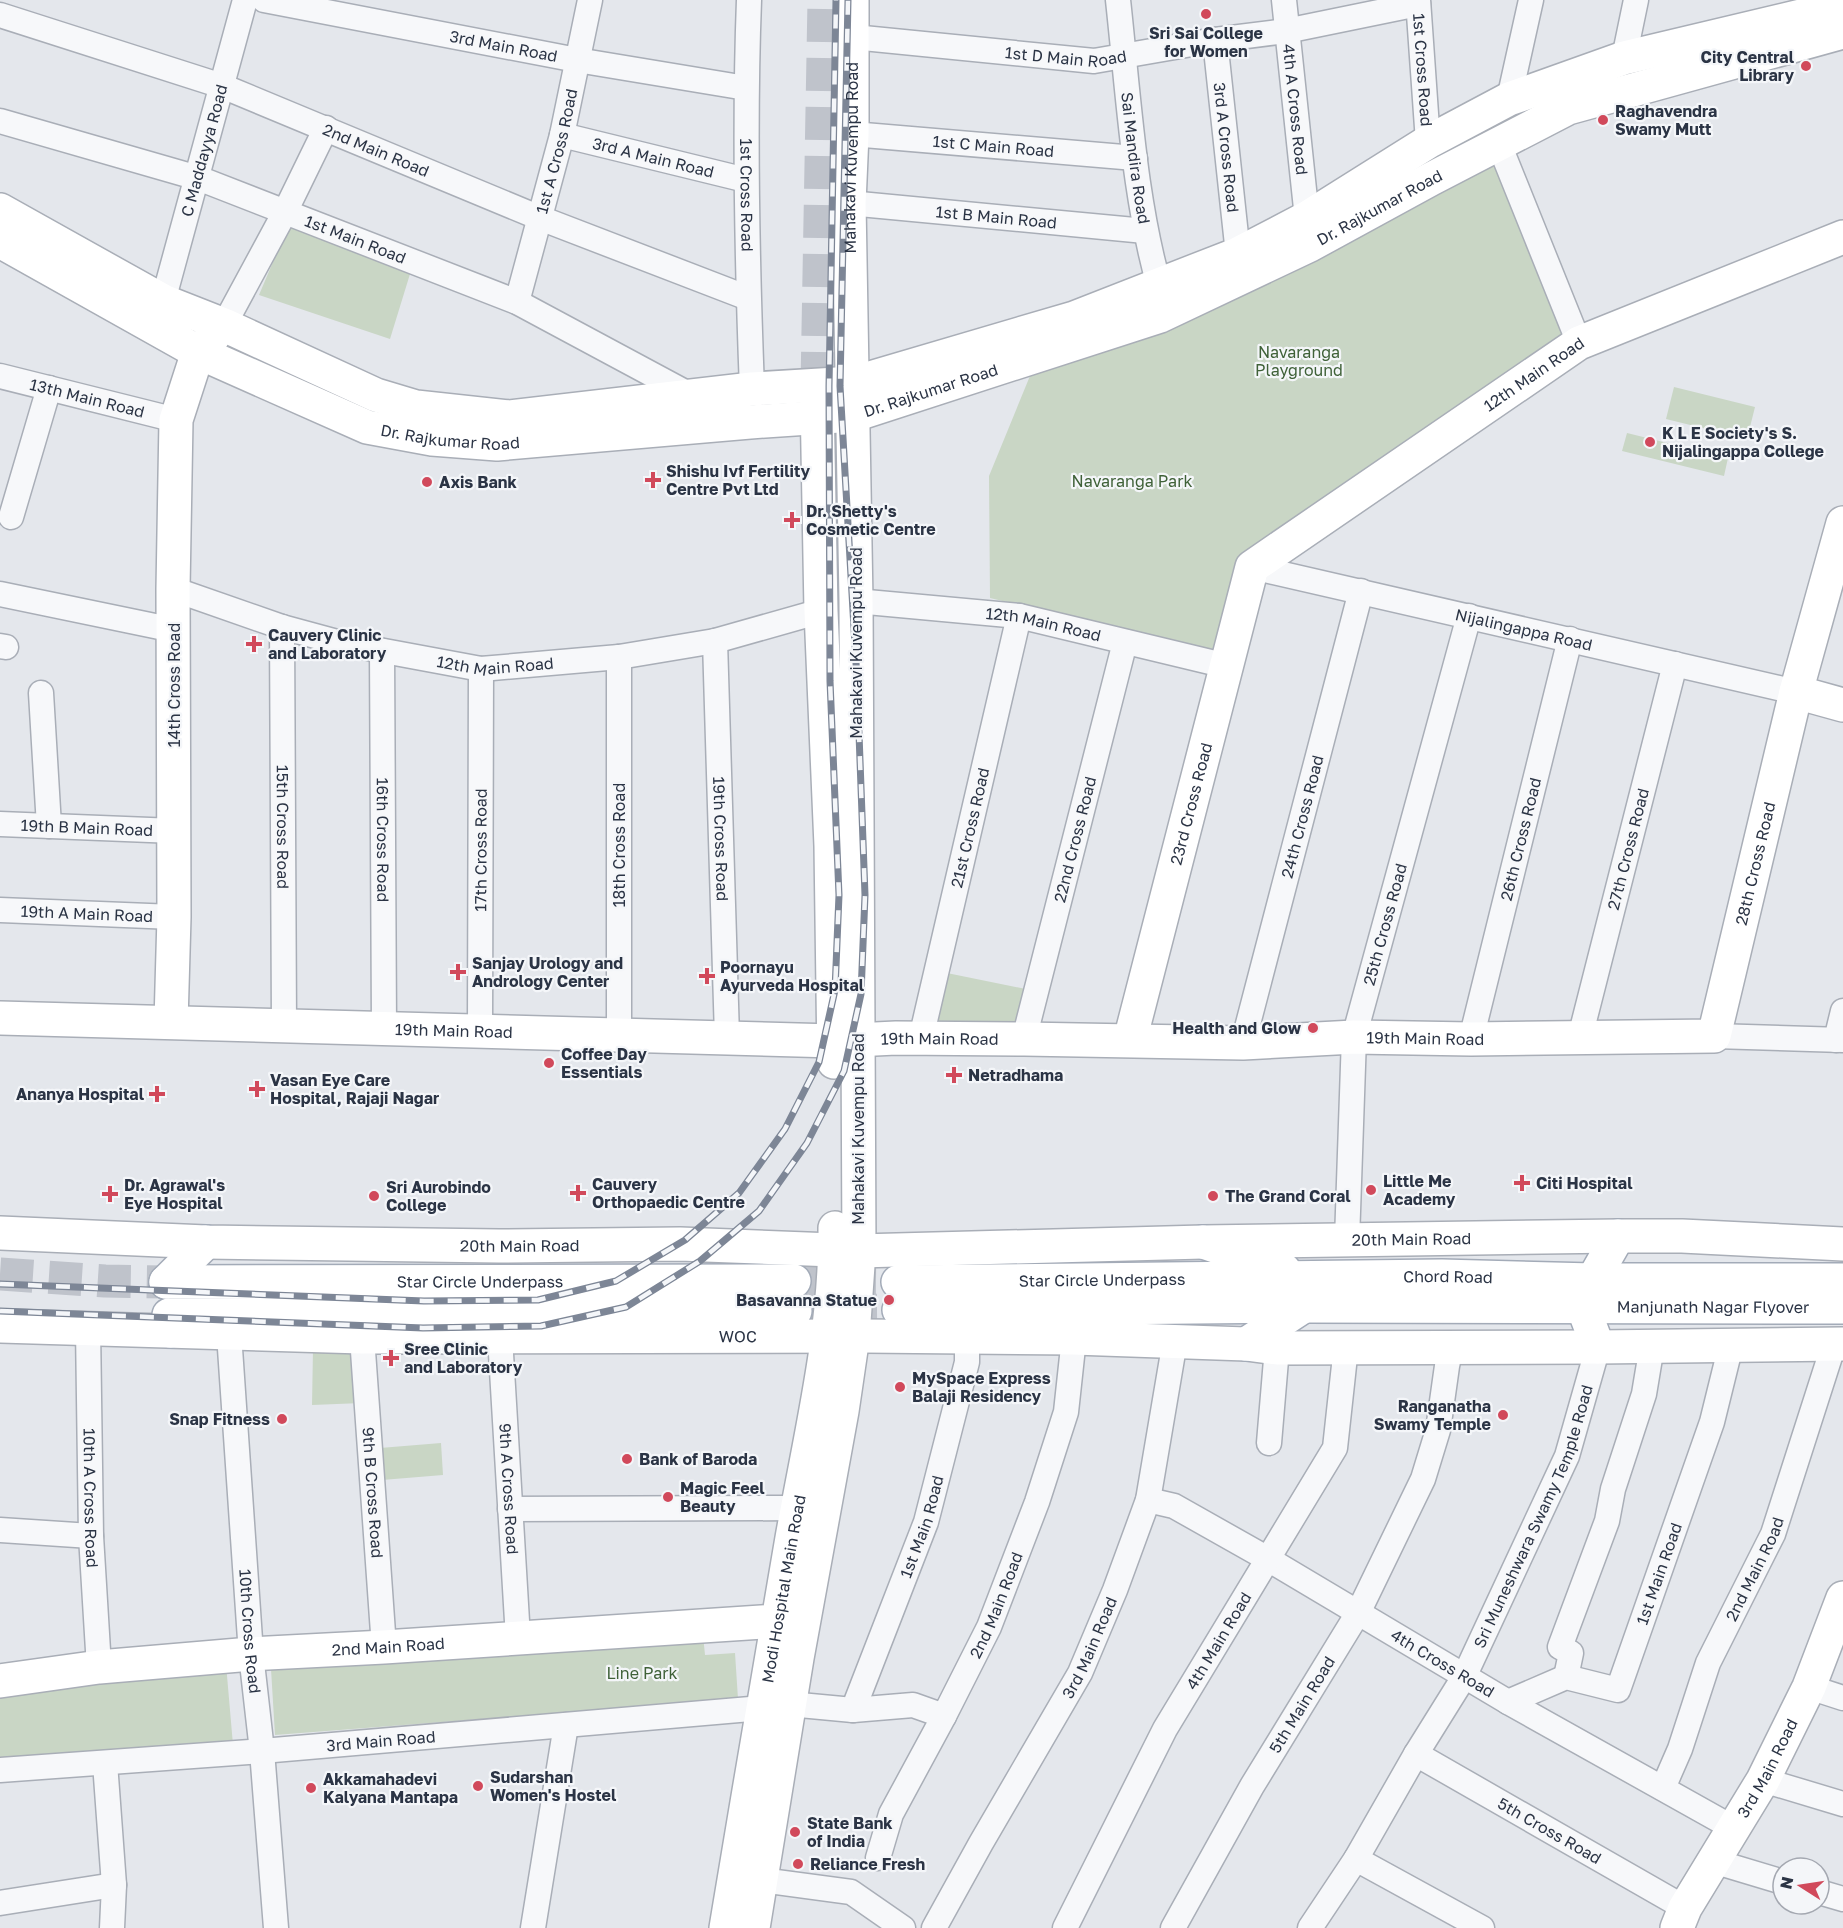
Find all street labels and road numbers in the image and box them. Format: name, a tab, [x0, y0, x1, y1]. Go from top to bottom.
street label: 1st Cross Road	[1409, 13, 1437, 127]
street label: 3rd Main Road	[448, 26, 559, 66]
street label: 1st D Main Road	[1004, 42, 1128, 71]
street label: 4th A Cross Road	[1279, 43, 1312, 176]
street label: Mahakavi Kuvempu Road	[839, 62, 862, 254]
street label: 3rd A Cross Road	[1210, 81, 1243, 214]
street label: C Maddayya Road	[176, 82, 232, 219]
street label: 1st A Cross Road	[531, 87, 581, 216]
street label: Sai Mandira Road	[1117, 91, 1155, 226]
street label: 2nd Main Road	[320, 119, 432, 181]
street label: 1st C Main Road	[932, 131, 1055, 161]
street label: 3rd A Main Road	[591, 133, 716, 182]
street label: 1st Cross Road	[736, 138, 758, 252]
street label: Dr. Rajkumar Road	[1313, 165, 1446, 249]
street label: 1st B Main Road	[935, 201, 1058, 233]
street label: 1st Main Road	[302, 211, 409, 268]
street label: 12th Main Road	[1480, 333, 1588, 415]
street label: Dr. Rajkumar Road	[861, 359, 1000, 421]
street label: 13th Main Road	[28, 374, 147, 422]
street label: Dr. Rajkumar Road	[379, 420, 521, 454]
street label: Mahakavi Kuvempu Road	[846, 547, 866, 739]
street label: 12th Main Road	[985, 603, 1103, 645]
street label: Nijalingappa Road	[1453, 604, 1594, 655]
street label: 14th Cross Road	[164, 623, 184, 747]
street label: 12th Main Road	[435, 651, 554, 680]
street label: 23rd Cross Road	[1166, 741, 1216, 867]
street label: 24th Cross Road	[1277, 753, 1328, 880]
street label: 15th Cross Road	[273, 765, 293, 889]
street label: 21st Cross Road	[946, 766, 993, 890]
street label: 22nd Cross Road	[1049, 774, 1100, 904]
street label: 26th Cross Road	[1496, 775, 1545, 903]
street label: 19th Cross Road	[709, 776, 733, 901]
street label: 16th Cross Road	[373, 778, 393, 902]
street label: 18th Cross Road	[609, 783, 629, 907]
street label: 27th Cross Road	[1603, 786, 1653, 912]
street label: 17th Cross Road	[470, 788, 491, 912]
street label: 28th Cross Road	[1731, 800, 1779, 927]
street label: 19th B Main Road	[20, 815, 154, 840]
street label: 25th Cross Road	[1359, 861, 1411, 987]
street label: 19th A Main Road	[20, 901, 154, 926]
street label: 19th Main Road	[395, 1019, 513, 1042]
street label: 19th Main Road	[1366, 1027, 1484, 1049]
street label: 19th Main Road	[880, 1028, 999, 1049]
street label: Mahakavi Kuvempu Road	[848, 1033, 868, 1225]
street label: 20th Main Road	[1352, 1228, 1471, 1250]
street label: 20th Main Road	[460, 1235, 580, 1256]
street label: Chord Road	[1403, 1266, 1493, 1287]
street label: Star Circle Underpass	[1019, 1269, 1185, 1291]
street label: Star Circle Underpass	[397, 1271, 563, 1292]
street label: Manjunath Nagar Flyover	[1617, 1297, 1809, 1317]
street label: WOC	[719, 1326, 757, 1346]
street label: Sri Muneshwara Swamy Temple Road	[1469, 1382, 1597, 1651]
street label: 9th A Cross Road	[495, 1422, 523, 1555]
street label: 9th B Cross Road	[358, 1426, 388, 1559]
street label: 10th A Cross Road	[79, 1428, 103, 1568]
street label: 1st Main Road	[895, 1473, 948, 1581]
street label: Modi Hospital Main Road	[757, 1493, 810, 1684]
street label: 2nd Main Road	[1721, 1515, 1788, 1624]
street label: 1st Main Road	[1632, 1520, 1686, 1627]
street label: 2nd Main Road	[965, 1549, 1027, 1662]
street label: 10th Cross Road	[235, 1568, 265, 1695]
street label: 4th Main Road	[1181, 1588, 1256, 1693]
street label: 3rd Main Road	[1057, 1594, 1121, 1702]
street label: 4th Cross Road	[1387, 1625, 1498, 1702]
street label: 2nd Main Road	[331, 1633, 445, 1660]
street label: 5th Main Road	[1265, 1653, 1339, 1757]
street label: 3rd Main Road	[1733, 1715, 1802, 1821]
street label: 3rd Main Road	[325, 1726, 436, 1755]
street label: 5th Cross Road	[1494, 1793, 1605, 1868]

